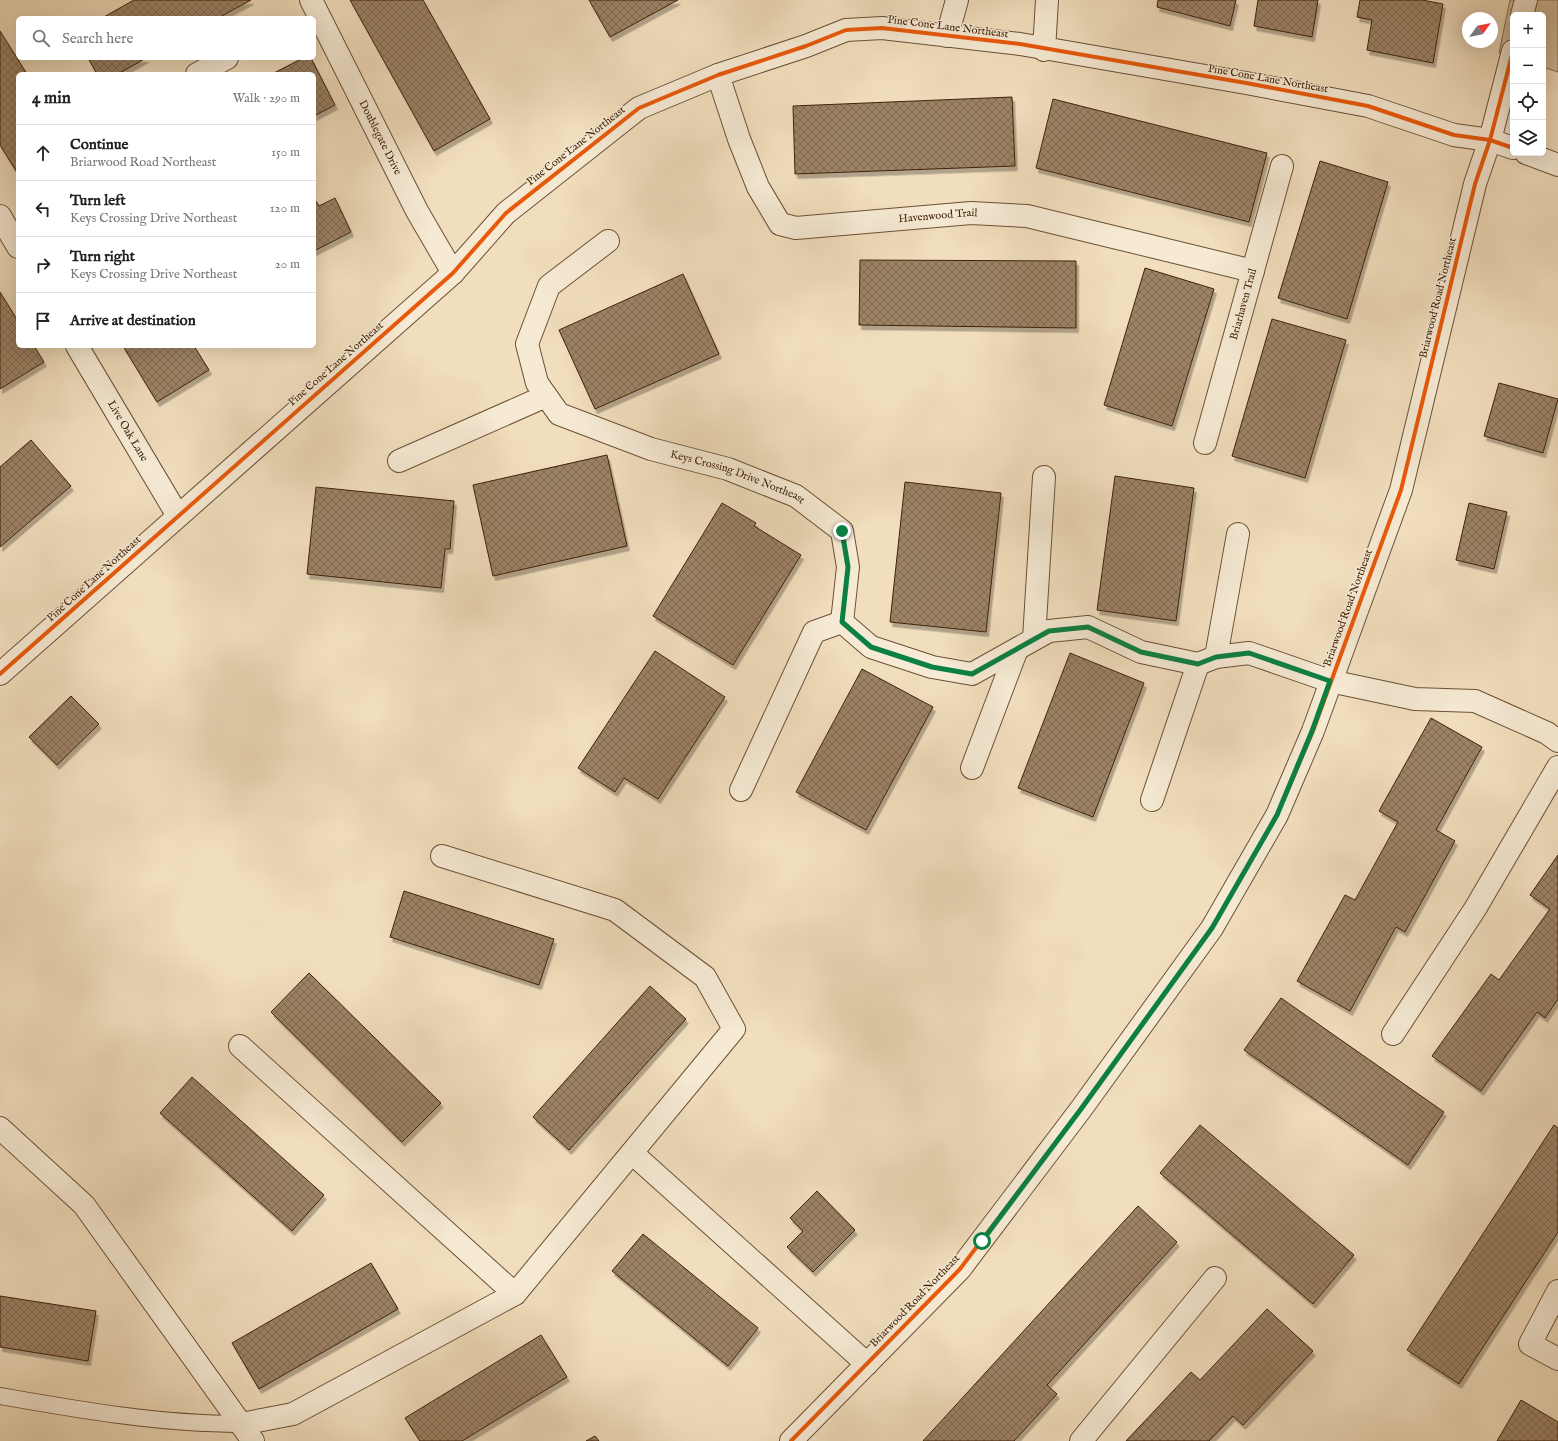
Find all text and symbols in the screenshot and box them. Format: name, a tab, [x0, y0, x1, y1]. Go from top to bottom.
north arrow	[1462, 12, 1498, 48]
map controls	[1510, 12, 1546, 156]
button: +	[1510, 12, 1546, 48]
street label: Pine Cone Lane Northeast	[887, 13, 1009, 41]
search box	[16, 16, 316, 60]
icon: search	[30, 27, 52, 49]
text: Search here	[62, 29, 133, 48]
button: −	[1510, 48, 1546, 84]
street label: Pine Cone Lane Northeast	[1207, 62, 1329, 97]
button: locate	[1510, 84, 1546, 120]
text: 4 min	[32, 88, 71, 109]
text: Walk · 290 m	[233, 90, 300, 107]
street label: Doublegate Drive	[355, 98, 405, 177]
street label: Pine Cone Lane Northeast	[524, 103, 628, 189]
button: layers	[1510, 120, 1546, 156]
text: Continue	[70, 135, 128, 154]
icon: ahead	[32, 142, 54, 164]
text: 150 m	[271, 144, 300, 161]
text: Briarwood Road Northeast	[70, 154, 216, 171]
text: Turn left	[70, 191, 126, 210]
icon: left	[32, 198, 54, 220]
text: 120 m	[270, 200, 300, 217]
street label: Havenwood Trail	[898, 206, 978, 226]
text: Keys Crossing Drive Northeast	[70, 210, 237, 227]
street label: Briarwood Road Northeast	[1416, 236, 1460, 360]
text: Turn right	[70, 247, 135, 266]
icon: right	[32, 254, 54, 276]
text: 20 m	[275, 256, 300, 273]
text: Keys Crossing Drive Northeast	[70, 266, 237, 283]
street label: Briarhaven Trail	[1227, 267, 1260, 342]
icon: arrive	[32, 310, 54, 332]
text: Arrive at destination	[70, 311, 196, 330]
street label: Pine Cone Lane Northeast	[285, 319, 387, 409]
street label: Live Oak Lane	[104, 398, 151, 464]
street label: Keys Crossing Drive Northeast	[669, 447, 808, 507]
route end	[833, 522, 851, 540]
street label: Pine Cone Lane Northeast	[44, 533, 144, 625]
street label: Briarwood Road Northeast	[1320, 547, 1376, 669]
route start	[973, 1232, 991, 1250]
street label: Briarwood Road Northeast	[867, 1251, 963, 1350]

